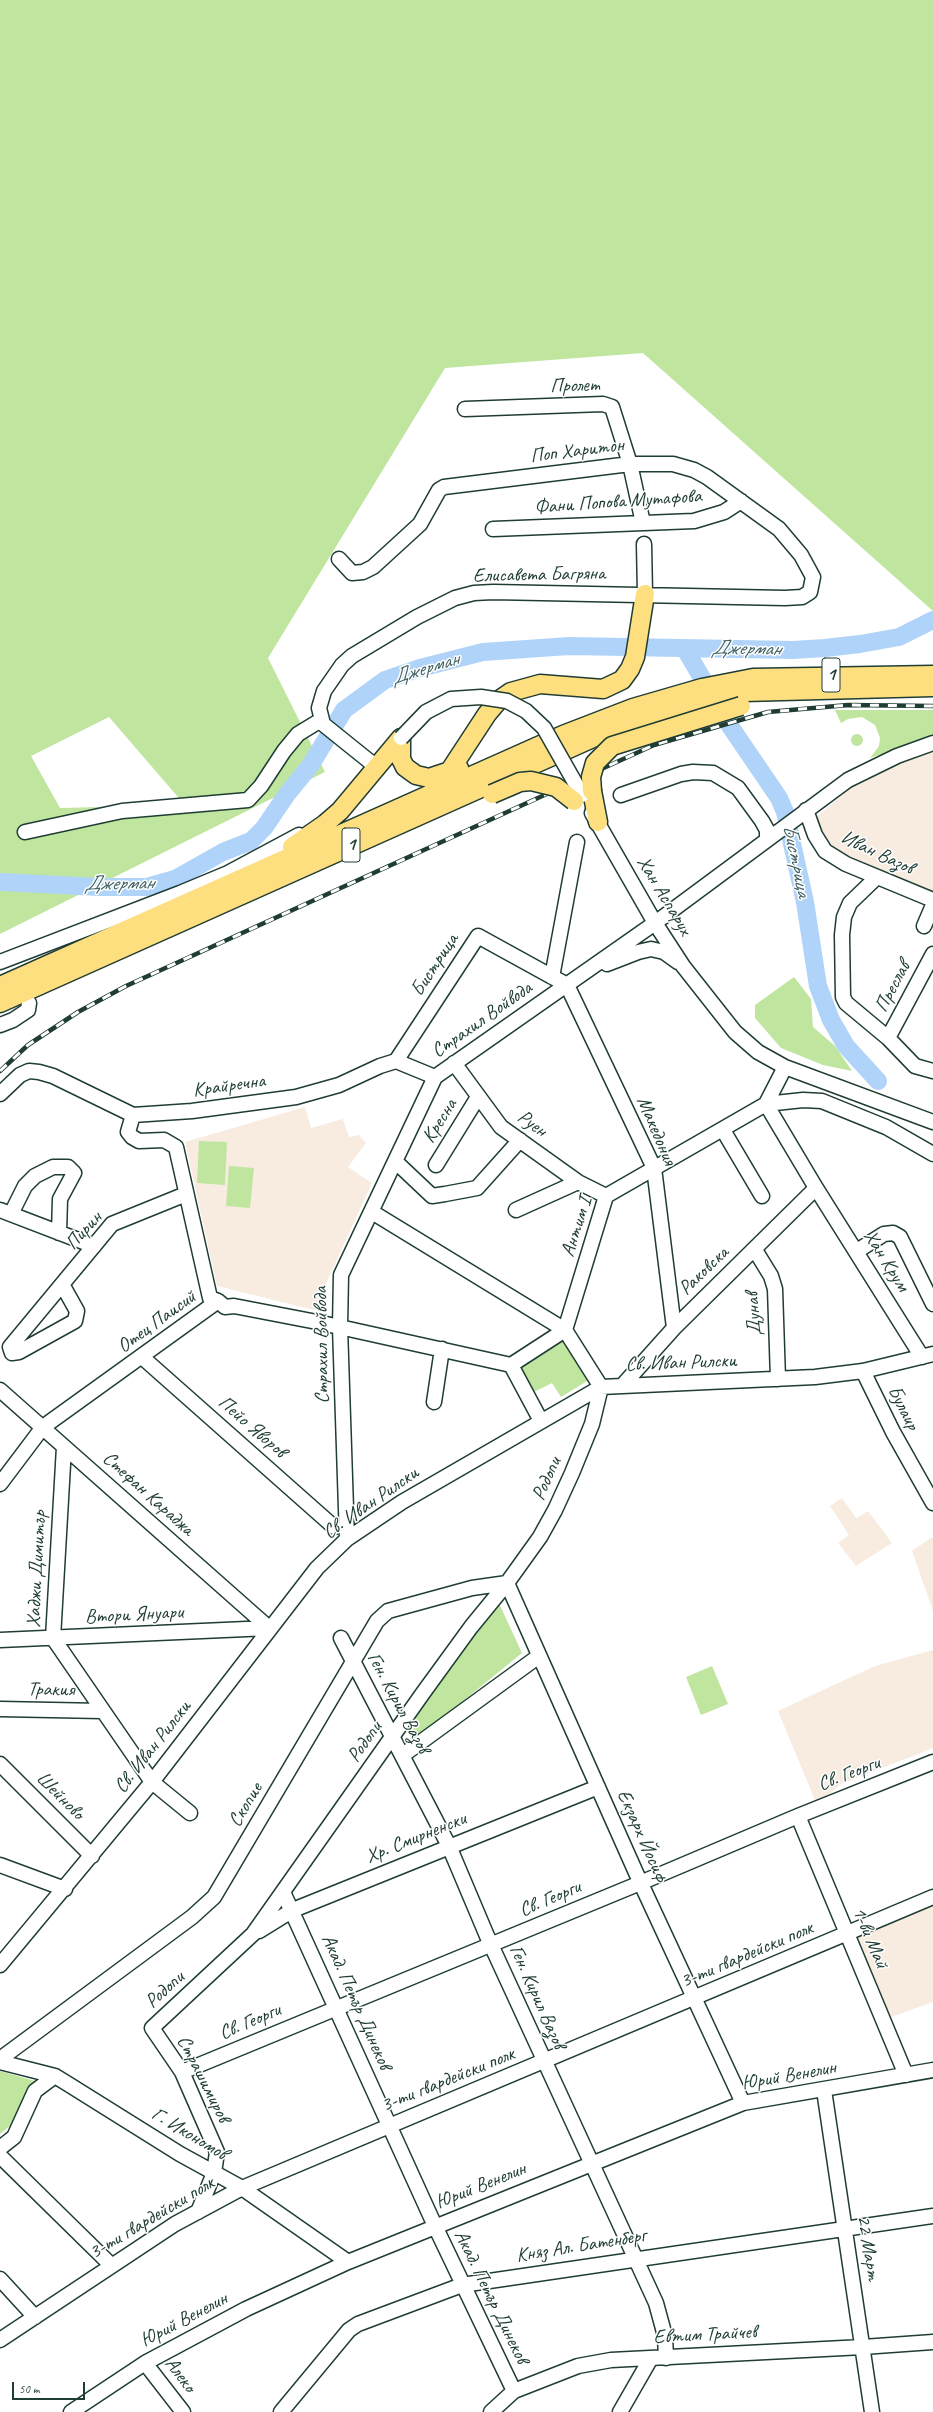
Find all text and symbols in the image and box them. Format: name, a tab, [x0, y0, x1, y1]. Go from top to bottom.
street label: Пролет	[550, 374, 600, 398]
street label: Поп Харитон	[529, 433, 625, 469]
street label: Фани Попова Мутафова	[534, 484, 702, 520]
street label: Елисавета Багряна	[473, 562, 605, 588]
water label: Джерман	[711, 636, 781, 662]
water label: Джерман	[388, 647, 462, 691]
road number: 1	[822, 658, 840, 692]
water label: Бистрица	[776, 823, 816, 899]
street label: Иван Вазов	[837, 826, 917, 880]
road number: 1	[342, 828, 360, 862]
street label: Хан Аспарух	[631, 852, 697, 940]
water label: Джерман	[84, 871, 154, 897]
street label: Бистрица	[406, 929, 464, 1001]
street label: Преслав	[870, 958, 916, 1016]
street label: Страхил Войвода	[427, 977, 537, 1063]
street label: Крайречна	[191, 1069, 267, 1103]
street label: Македония	[631, 1093, 681, 1169]
street label: Кресна	[417, 1094, 463, 1148]
street label: Руен	[512, 1105, 552, 1143]
street label: Антим I	[556, 1194, 598, 1260]
street label: Пирин	[60, 1207, 108, 1255]
street label: Хан Крум	[858, 1226, 914, 1296]
street label: Раковска	[674, 1241, 734, 1301]
street label: Отец Паисий	[113, 1285, 201, 1359]
street label: Страхил Войвода	[309, 1286, 335, 1404]
street label: Дунав	[741, 1292, 767, 1336]
street label: Св. Иван Рилски	[625, 1349, 737, 1377]
street label: Булаир	[882, 1382, 924, 1434]
street label: Пейо Яворов	[213, 1391, 291, 1463]
street label: Стефан Караджа	[97, 1447, 199, 1541]
street label: Родопи	[527, 1454, 567, 1504]
street label: Св. Иван Рилски	[319, 1461, 423, 1545]
street label: Хаджи Димитър	[22, 1510, 52, 1628]
street label: Втори Януари	[84, 1600, 184, 1630]
street label: Ген. Кирил Вазов	[361, 1648, 435, 1758]
street label: Тракия	[27, 1678, 75, 1702]
street label: Св. Иван Рилски	[109, 1696, 197, 1798]
street label: Родопи	[342, 1717, 388, 1767]
street label: Св. Георги	[815, 1751, 883, 1797]
street label: Шейново	[31, 1767, 89, 1825]
street label: Скопие	[224, 1779, 268, 1831]
street label: Екзарх Йосиф	[611, 1786, 673, 1886]
street label: Хр. Смирненски	[362, 1807, 470, 1869]
street label: Св. Георги	[516, 1875, 584, 1923]
street label: 1-ви Май	[846, 1904, 894, 1972]
street label: 3-ти гвардейски полк	[677, 1916, 817, 1994]
street label: Акад. Петър Динеков	[315, 1931, 397, 2073]
street label: Ген. Кирил Вазов	[503, 1941, 571, 2053]
street label: Родопи	[140, 1966, 190, 2014]
street label: Св. Георги	[216, 1998, 284, 2046]
street label: Страшимиров	[171, 2032, 235, 2126]
street label: 3-ти гвардейски полк	[378, 2042, 518, 2118]
street label: Юрий Венелин	[740, 2056, 838, 2096]
street label: Г. Икономов	[147, 2102, 231, 2166]
street label: Юрий Венелин	[432, 2157, 530, 2215]
street label: 3-ти гвардейски полк	[85, 2171, 219, 2265]
street label: 22 Март	[851, 2214, 885, 2282]
street label: Княз Ал. Батенберг	[514, 2224, 648, 2268]
street label: Акад. Петър Динеков	[448, 2226, 534, 2368]
street label: Юрий Венелин	[136, 2287, 232, 2353]
street label: Евтим Трайчев	[653, 2320, 757, 2350]
street label: Алеко	[159, 2353, 201, 2397]
scale bar	[14, 2374, 87, 2400]
text: 50 m	[19, 2381, 39, 2397]

